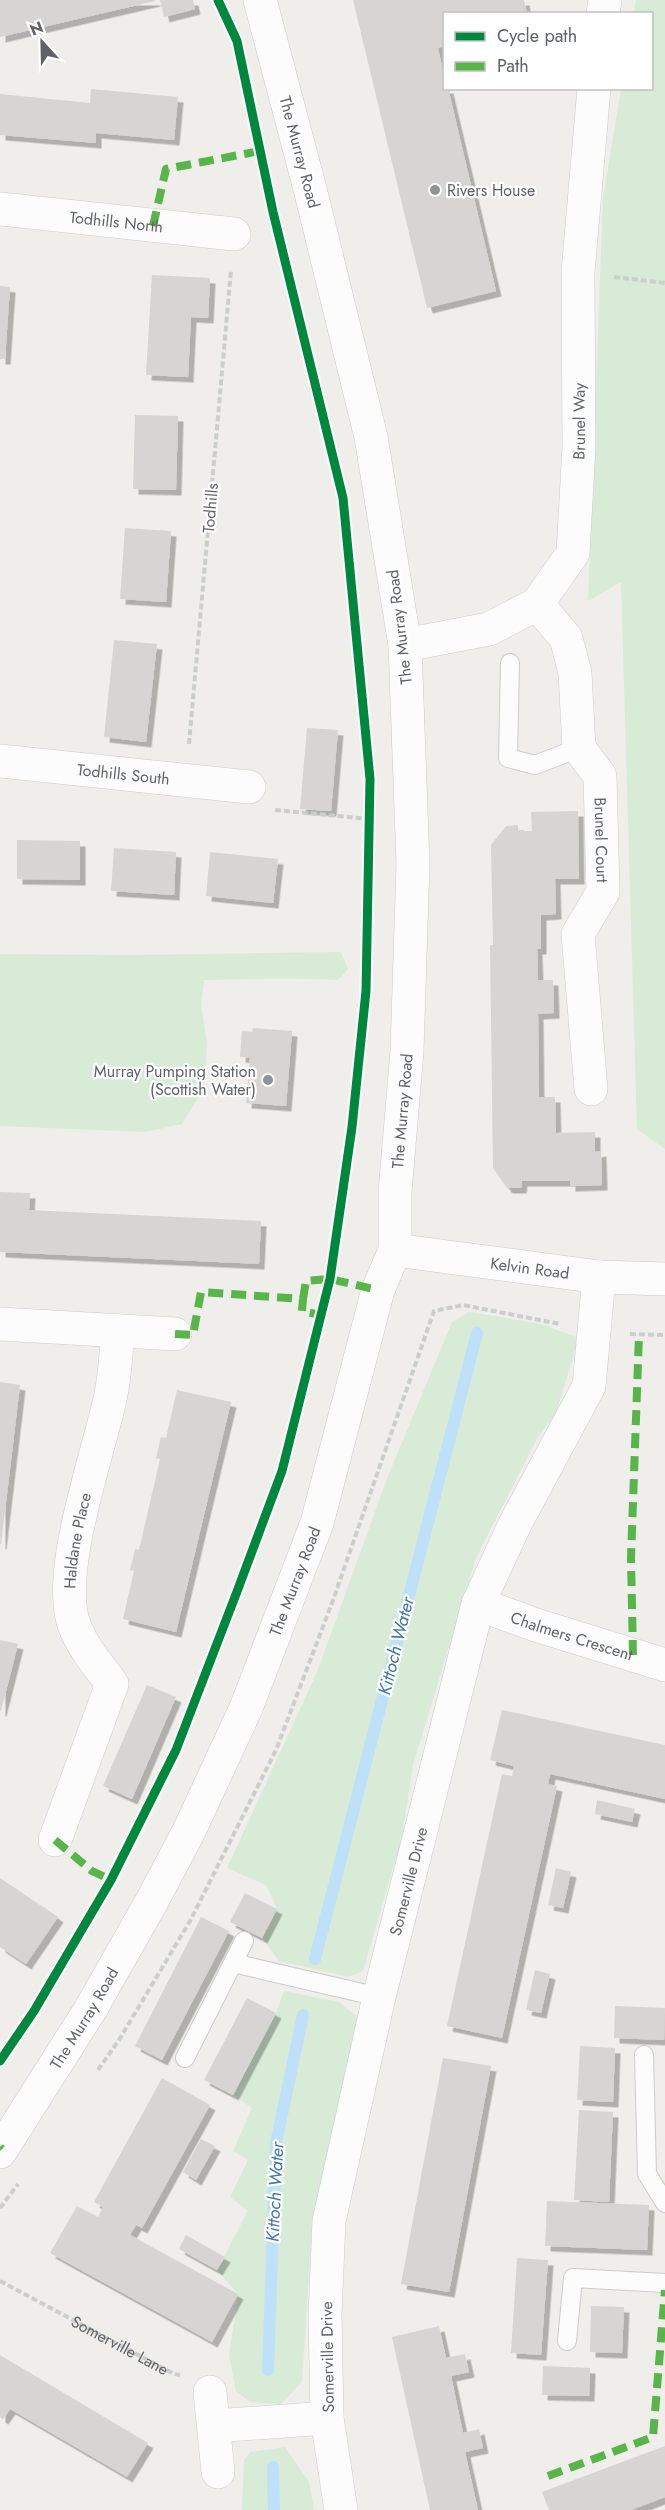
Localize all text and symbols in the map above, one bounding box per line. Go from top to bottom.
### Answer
north arrow [12,12,72,72]
legend [443,12,653,90]
text: N [26,16,47,42]
text: Cycle path [497,23,577,49]
text: Path [497,53,529,79]
street label: The Murray Road [274,94,326,211]
place label: Rivers House [447,179,535,202]
marker: Rivers House [428,183,442,197]
street label: Todhills North [68,206,164,238]
street label: Brunel Way [567,382,591,460]
street label: Todhills [197,482,224,534]
street label: The Murray Road [381,568,418,686]
street label: Todhills South [76,758,171,791]
street label: Brunel Court [589,797,614,883]
street label: The Murray Road [386,1053,419,1169]
place label: Murray Pumping Station (Scottish Water) [94,1060,256,1101]
marker: Murray Pumping Station (Scottish Water) [261,1073,275,1087]
street label: Kelvin Road [489,1252,571,1285]
street label: Haldane Place [58,1490,97,1589]
street label: The Murray Road [264,1523,327,1639]
water label: Kittoch Water [371,1593,421,1698]
street label: Chalmers Crescent [507,1606,636,1666]
street label: Somerville Drive [384,1825,433,1938]
street label: The Murray Road [44,1963,124,2074]
water label: Kittoch Water [259,2140,291,2243]
street label: Somerville Drive [315,2301,340,2413]
street label: Somerville Lane [67,2310,173,2381]

